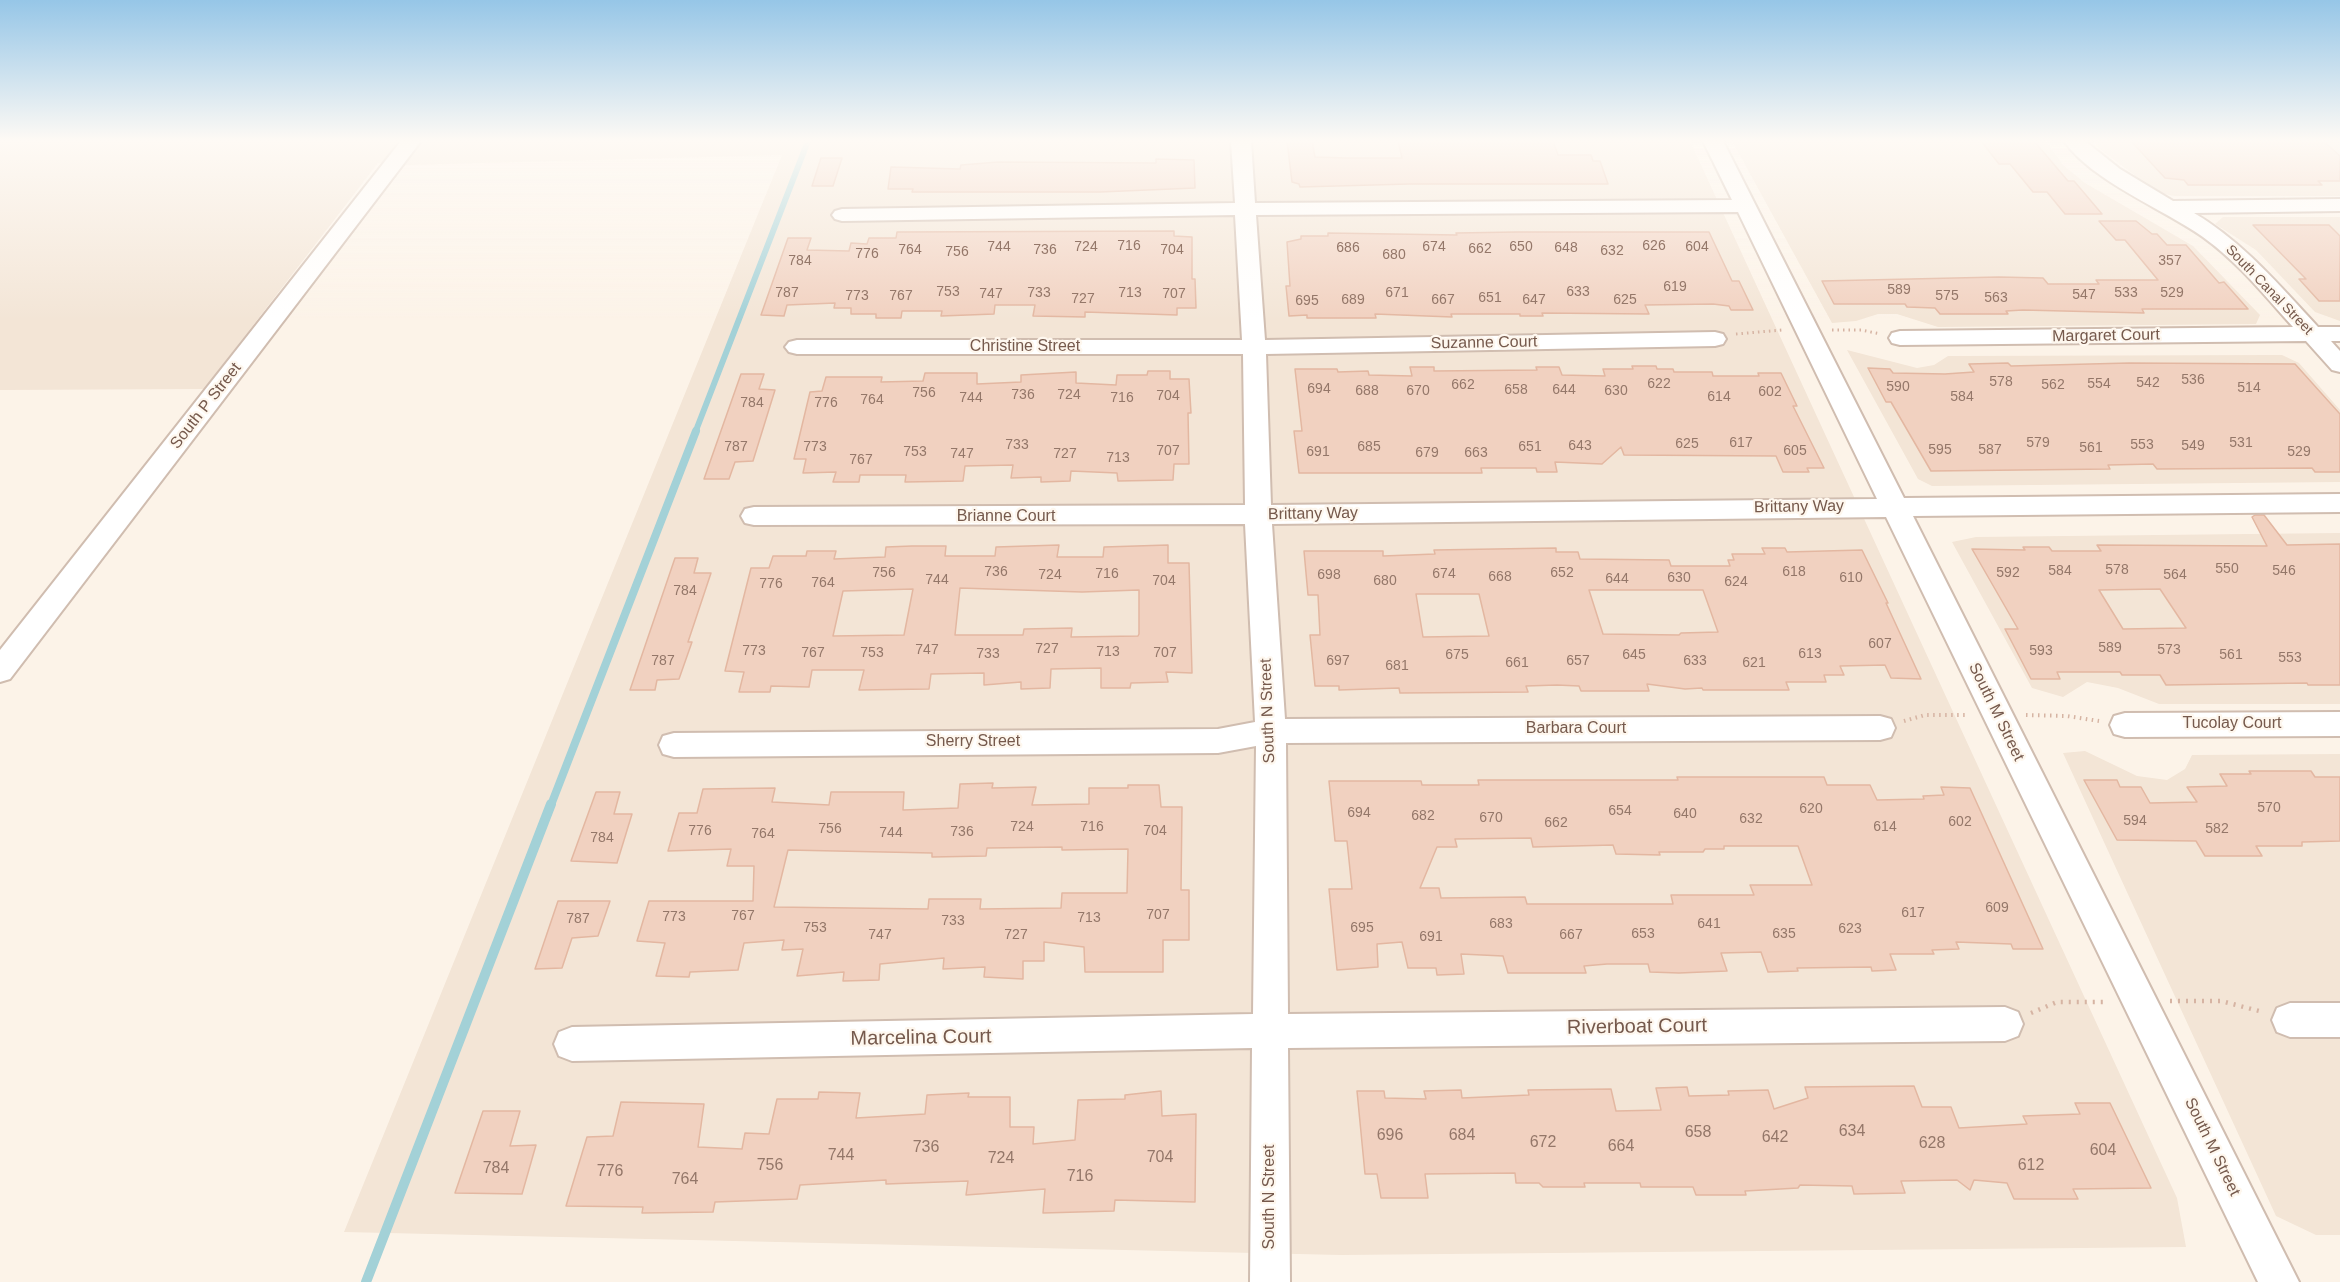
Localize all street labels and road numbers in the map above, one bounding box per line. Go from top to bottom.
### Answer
street label: South Canal Street [2222,242,2316,338]
street label: Margaret Court [2052,325,2160,347]
street label: Suzanne Court [1430,332,1538,354]
street label: Christine Street [970,337,1080,357]
street label: South P Street [166,359,246,453]
street label: Brittany Way [1754,497,1844,517]
street label: Brittany Way [1268,504,1358,524]
street label: Brianne Court [957,507,1055,527]
street label: South N Street [1257,658,1279,764]
street label: South M Street [1964,660,2028,764]
street label: Tucolay Court [2182,714,2282,734]
street label: Barbara Court [1526,719,1626,739]
street label: Sherry Street [926,732,1020,752]
street label: Riverboat Court [1567,1014,1707,1040]
street label: Marcelina Court [850,1025,992,1051]
street label: South M Street [2180,1095,2244,1199]
street label: South N Street [1260,1145,1280,1249]

